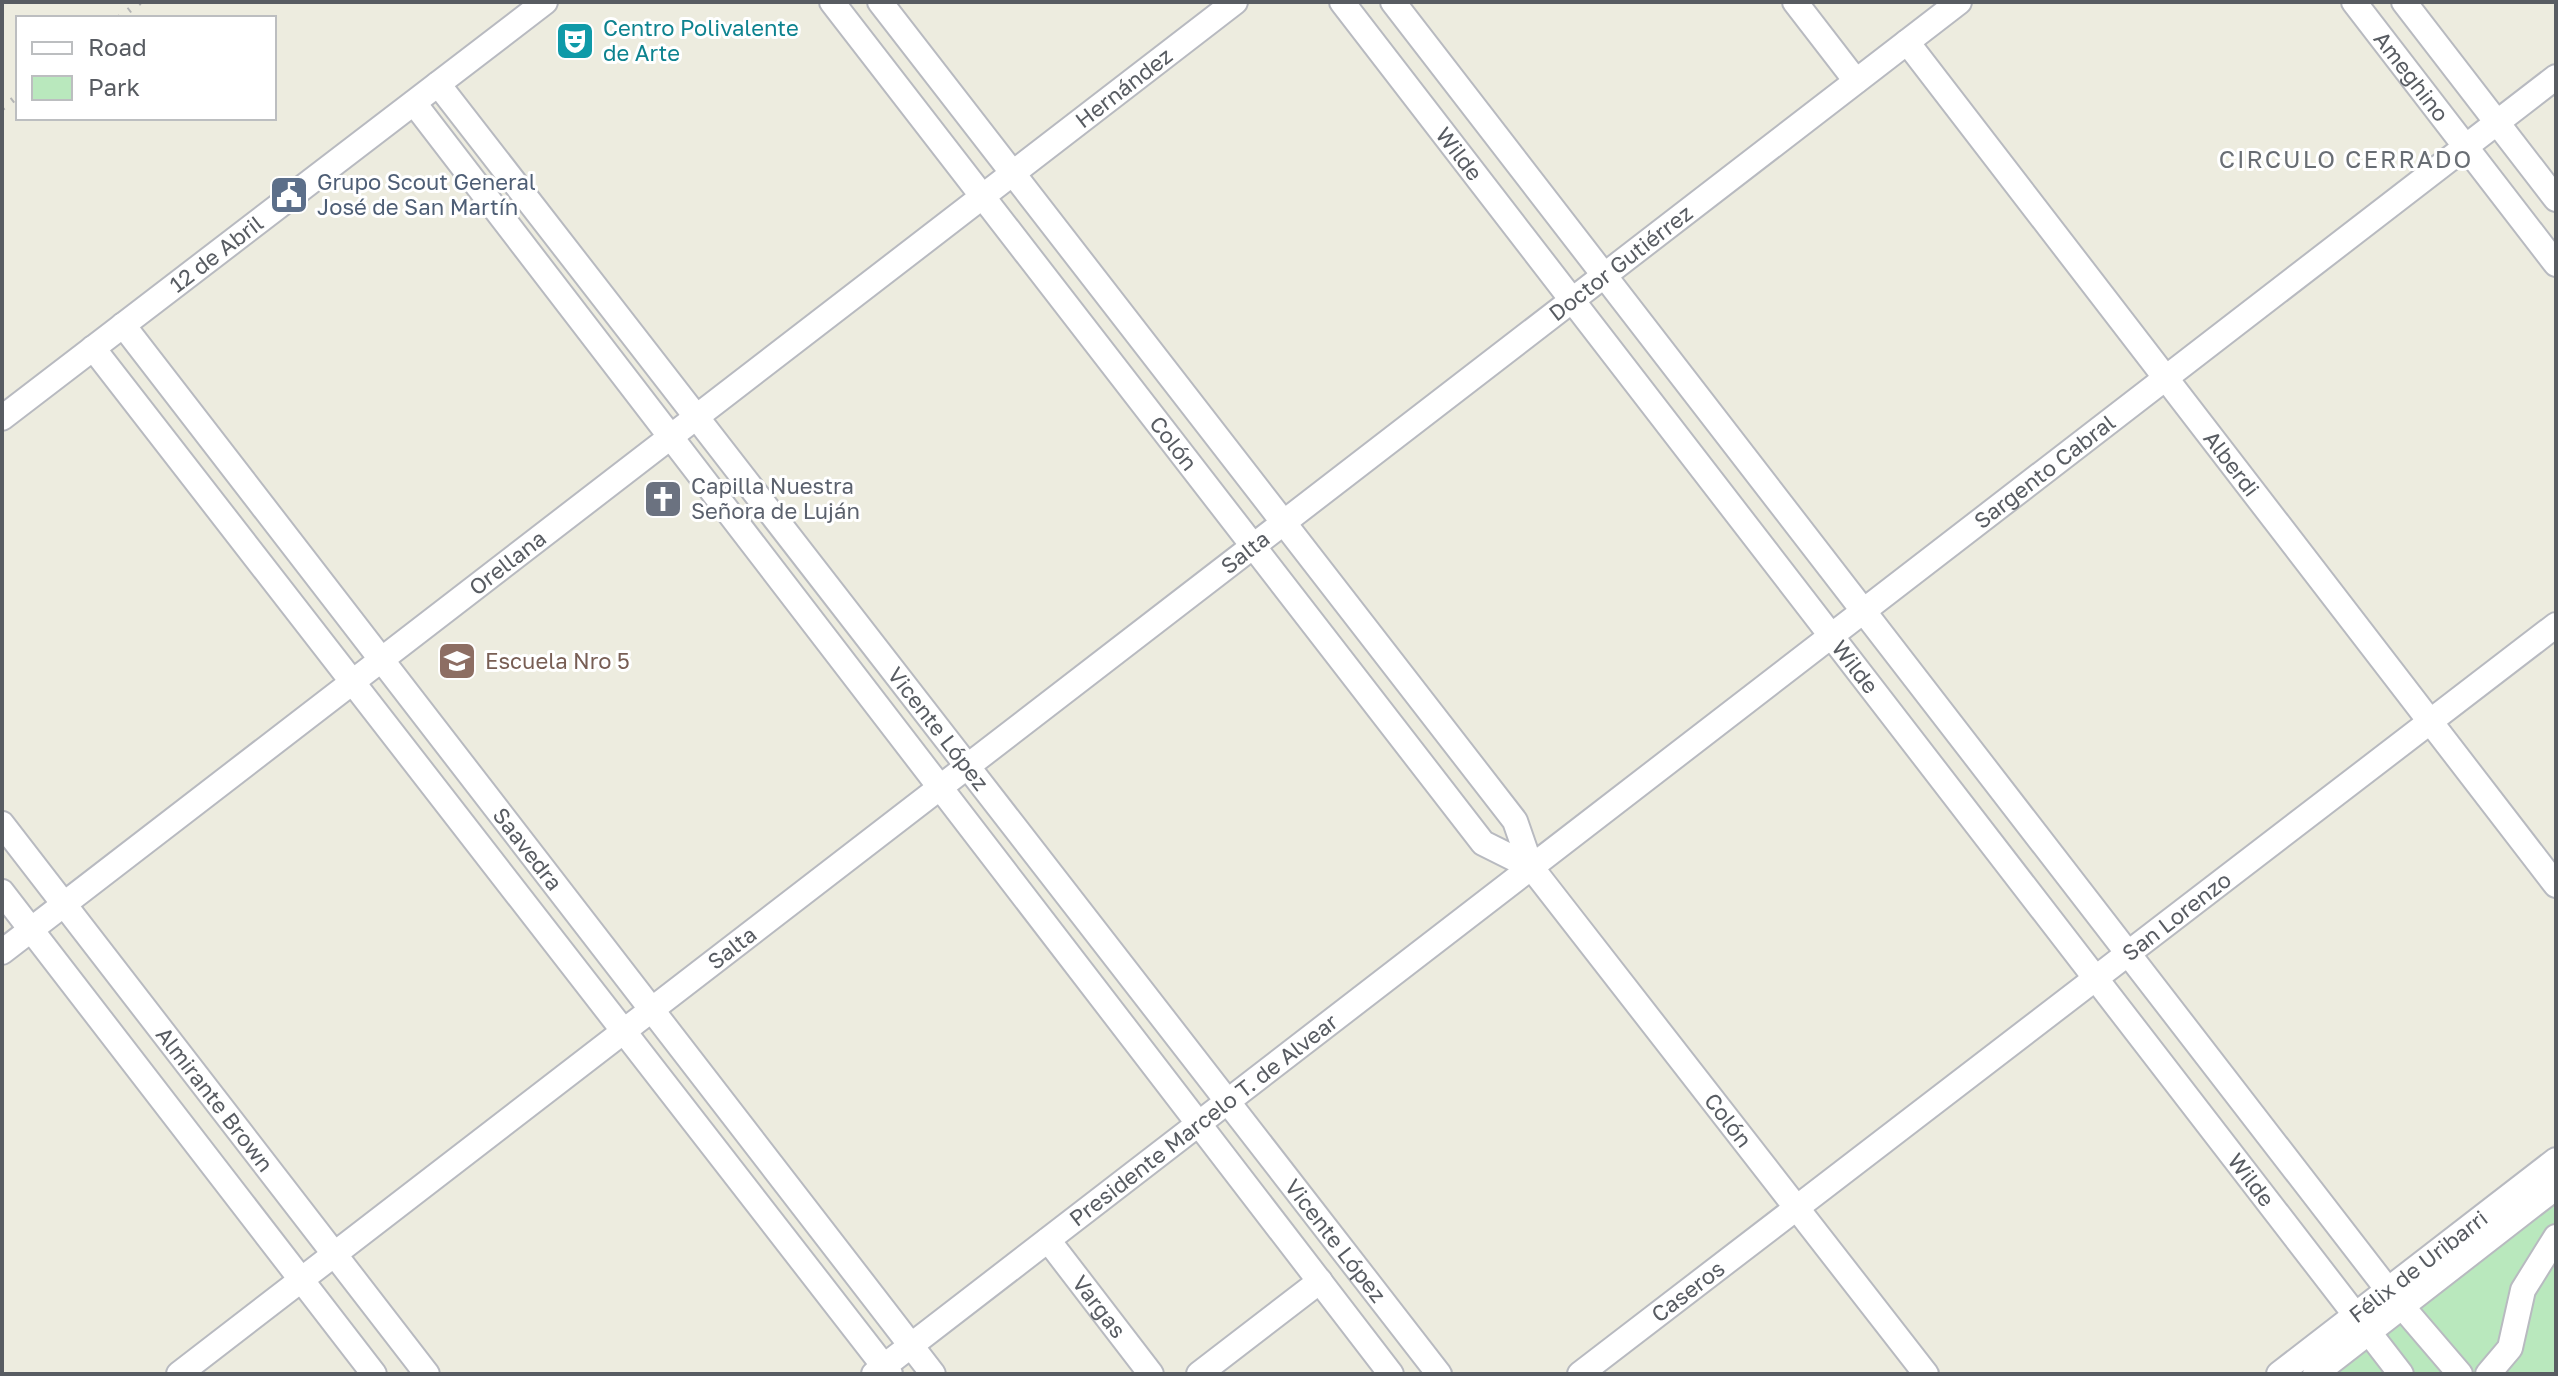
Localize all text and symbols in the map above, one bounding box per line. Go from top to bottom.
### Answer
place label: Centro Polivalente de Arte [603,14,799,66]
legend [16,16,276,120]
theatre icon: Centro Polivalente de Arte [554,20,596,62]
street label: Ameghino [2369,26,2455,127]
text: Road [88,32,147,61]
street label: Hernández [1070,42,1177,133]
text: Park [88,72,140,101]
street label: Wilde [1431,122,1489,186]
district label: CIRCULO CERRADO [2219,144,2473,173]
place label: Grupo Scout General José de San Martín [317,168,536,220]
public building icon: Grupo Scout General José de San Martín [268,174,310,216]
street label: Doctor Gutiérrez [1543,199,1697,326]
street label: 12 de Abril [164,209,268,298]
street label: Sargento Cabral [1968,408,2120,534]
street label: Colón [1144,410,1204,476]
street label: Alberdi [2198,425,2266,501]
place label: Capilla Nuestra Señora de Luján [691,472,860,524]
church icon: Capilla Nuestra Señora de Luján [642,478,684,520]
street label: Orellana [463,524,551,600]
street label: Salta [1215,525,1275,579]
street label: Wilde [1827,635,1885,699]
school or university icon: Escuela Nro 5 [436,640,478,682]
place label: Escuela Nro 5 [485,647,630,674]
street label: Vicente López [882,661,995,795]
street label: Saavedra [487,802,568,896]
street label: San Lorenzo [2116,865,2236,966]
street label: Salta [702,920,761,975]
street label: Presidente Marcelo T. de Alvear [1064,1007,1343,1231]
street label: Almirante Brown [151,1021,279,1177]
street label: Colón [1699,1087,1758,1153]
street label: Wilde [2223,1148,2281,1212]
street label: Vicente López [1280,1173,1392,1307]
street label: Félix de Uribarri [2343,1204,2493,1328]
street label: Caseros [1646,1254,1730,1327]
street label: Vargas [1067,1270,1132,1343]

